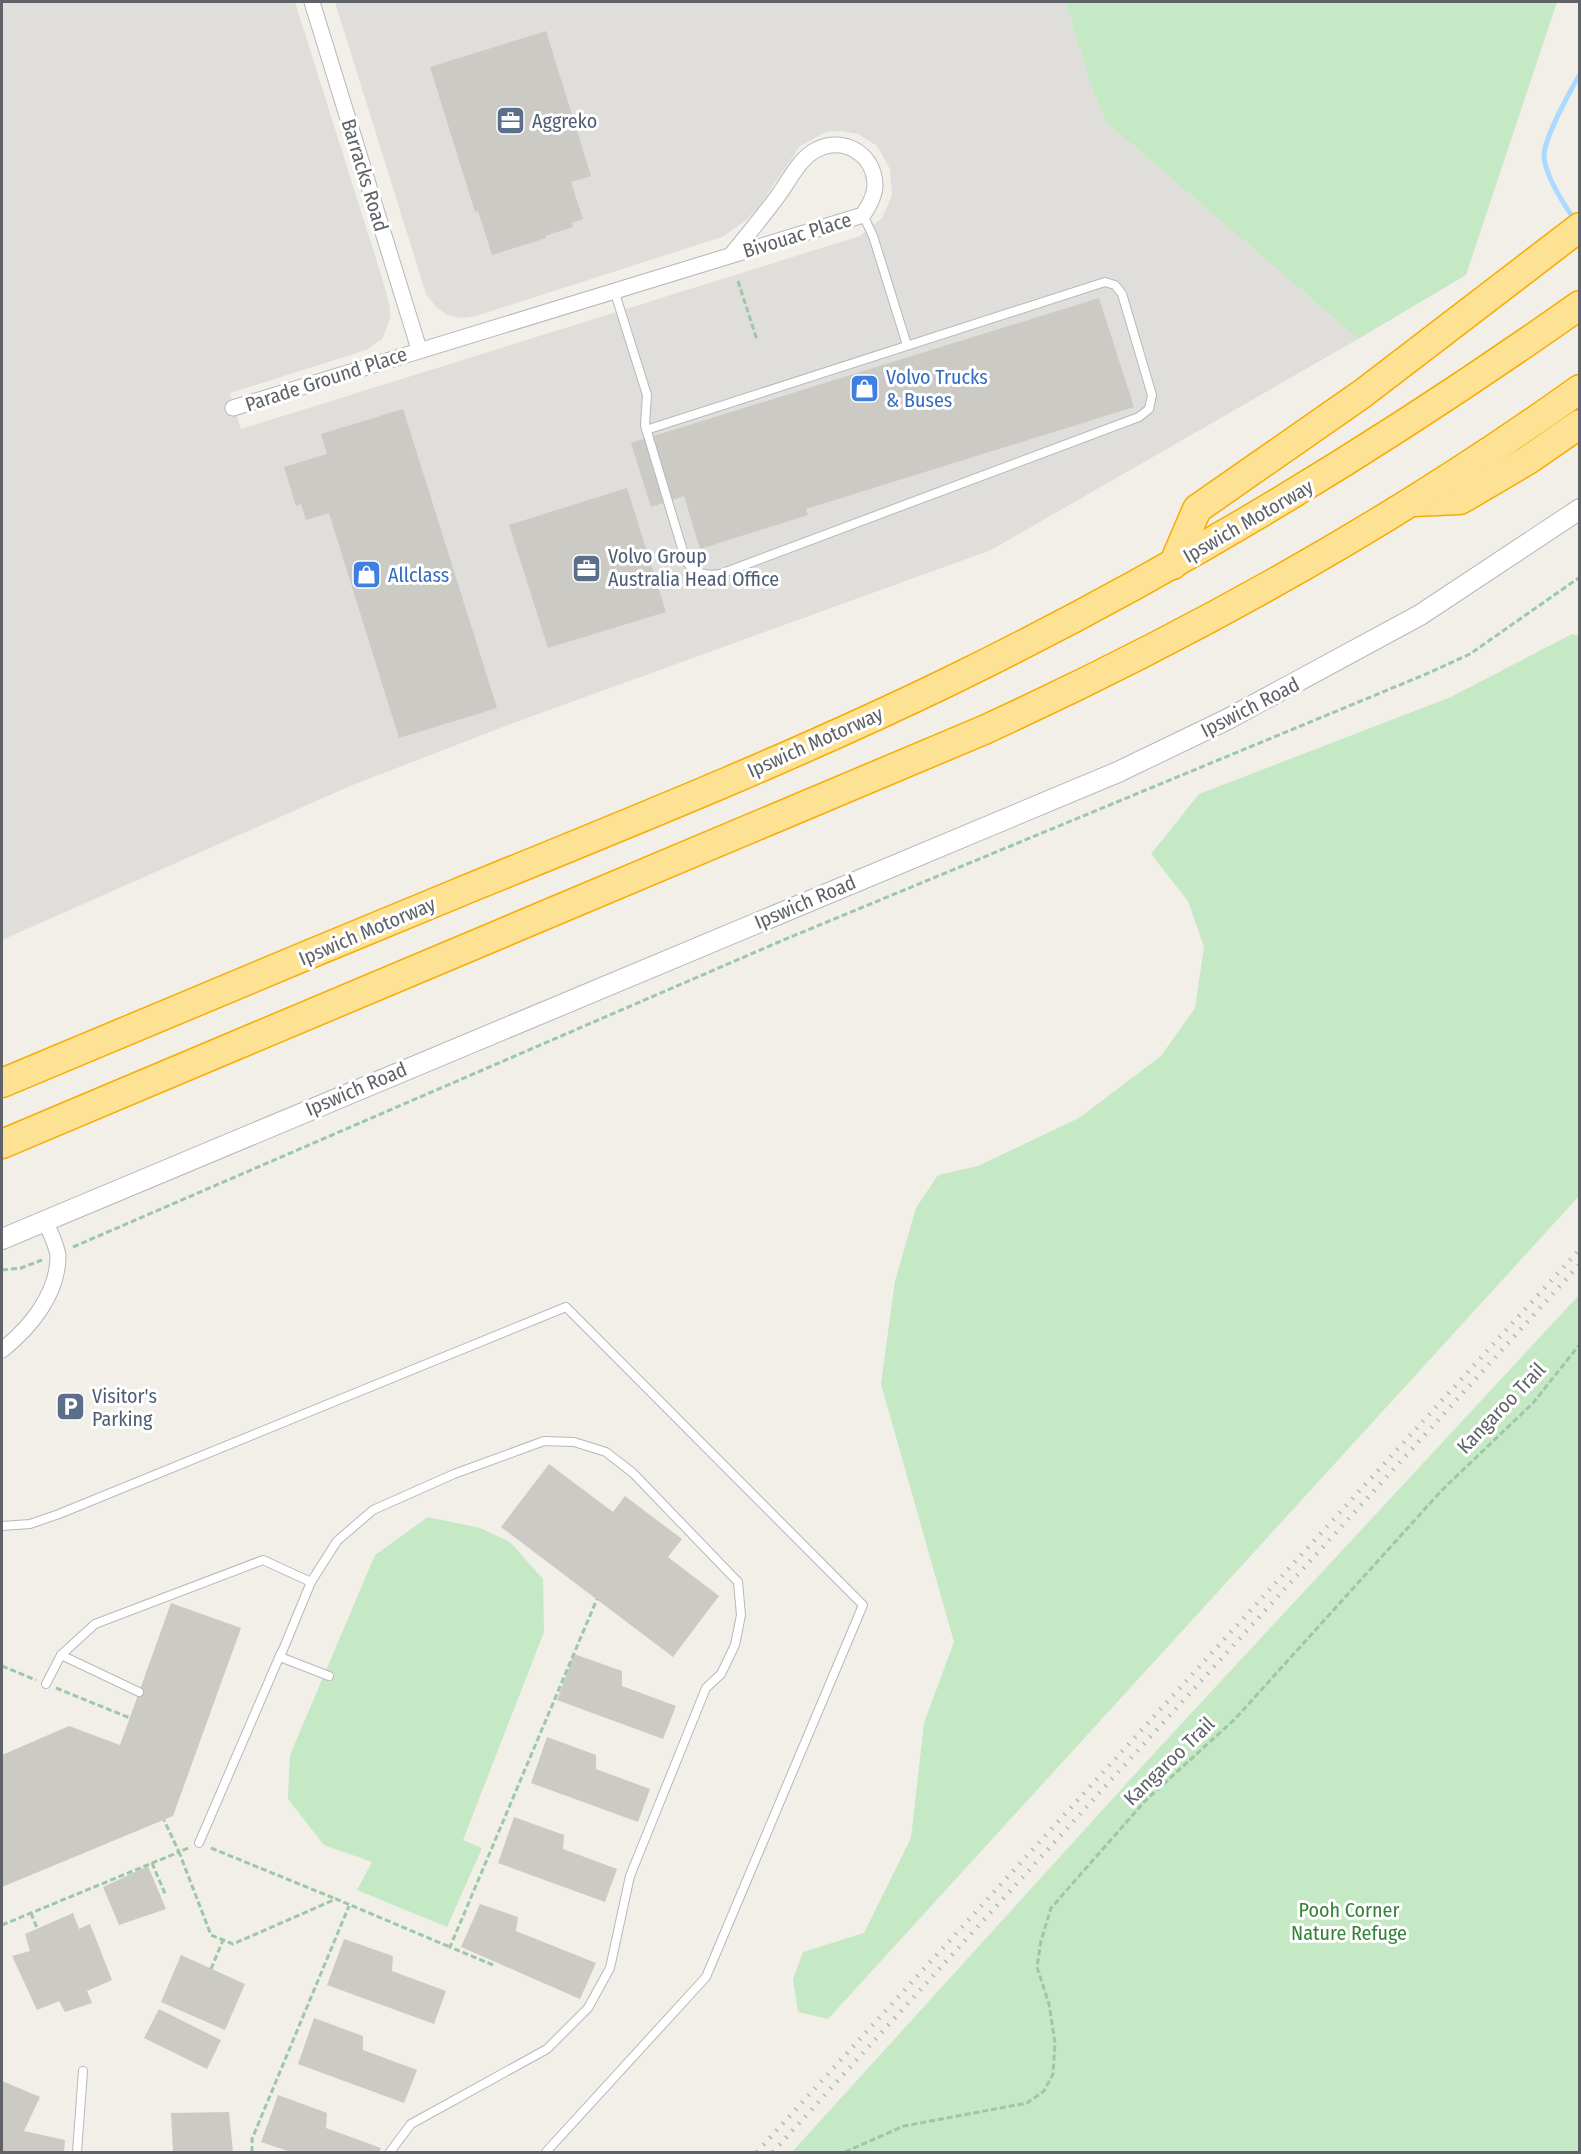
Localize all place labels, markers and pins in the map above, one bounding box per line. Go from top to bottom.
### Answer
office icon: Aggreko [495,105,527,137]
place label: Aggreko [532,109,597,133]
place label: Volvo Trucks & Buses [886,365,988,412]
shop icon: Volvo Trucks & Buses [849,372,881,404]
place label: Volvo Group Australia Head Office [608,544,779,591]
office icon: Volvo Group Australia Head Office [571,552,603,584]
shop icon: Allclass [351,559,383,591]
place label: Allclass [388,563,449,587]
place label: Visitor's Parking [92,1384,157,1431]
parking icon: Visitor's Parking [55,1391,87,1423]

